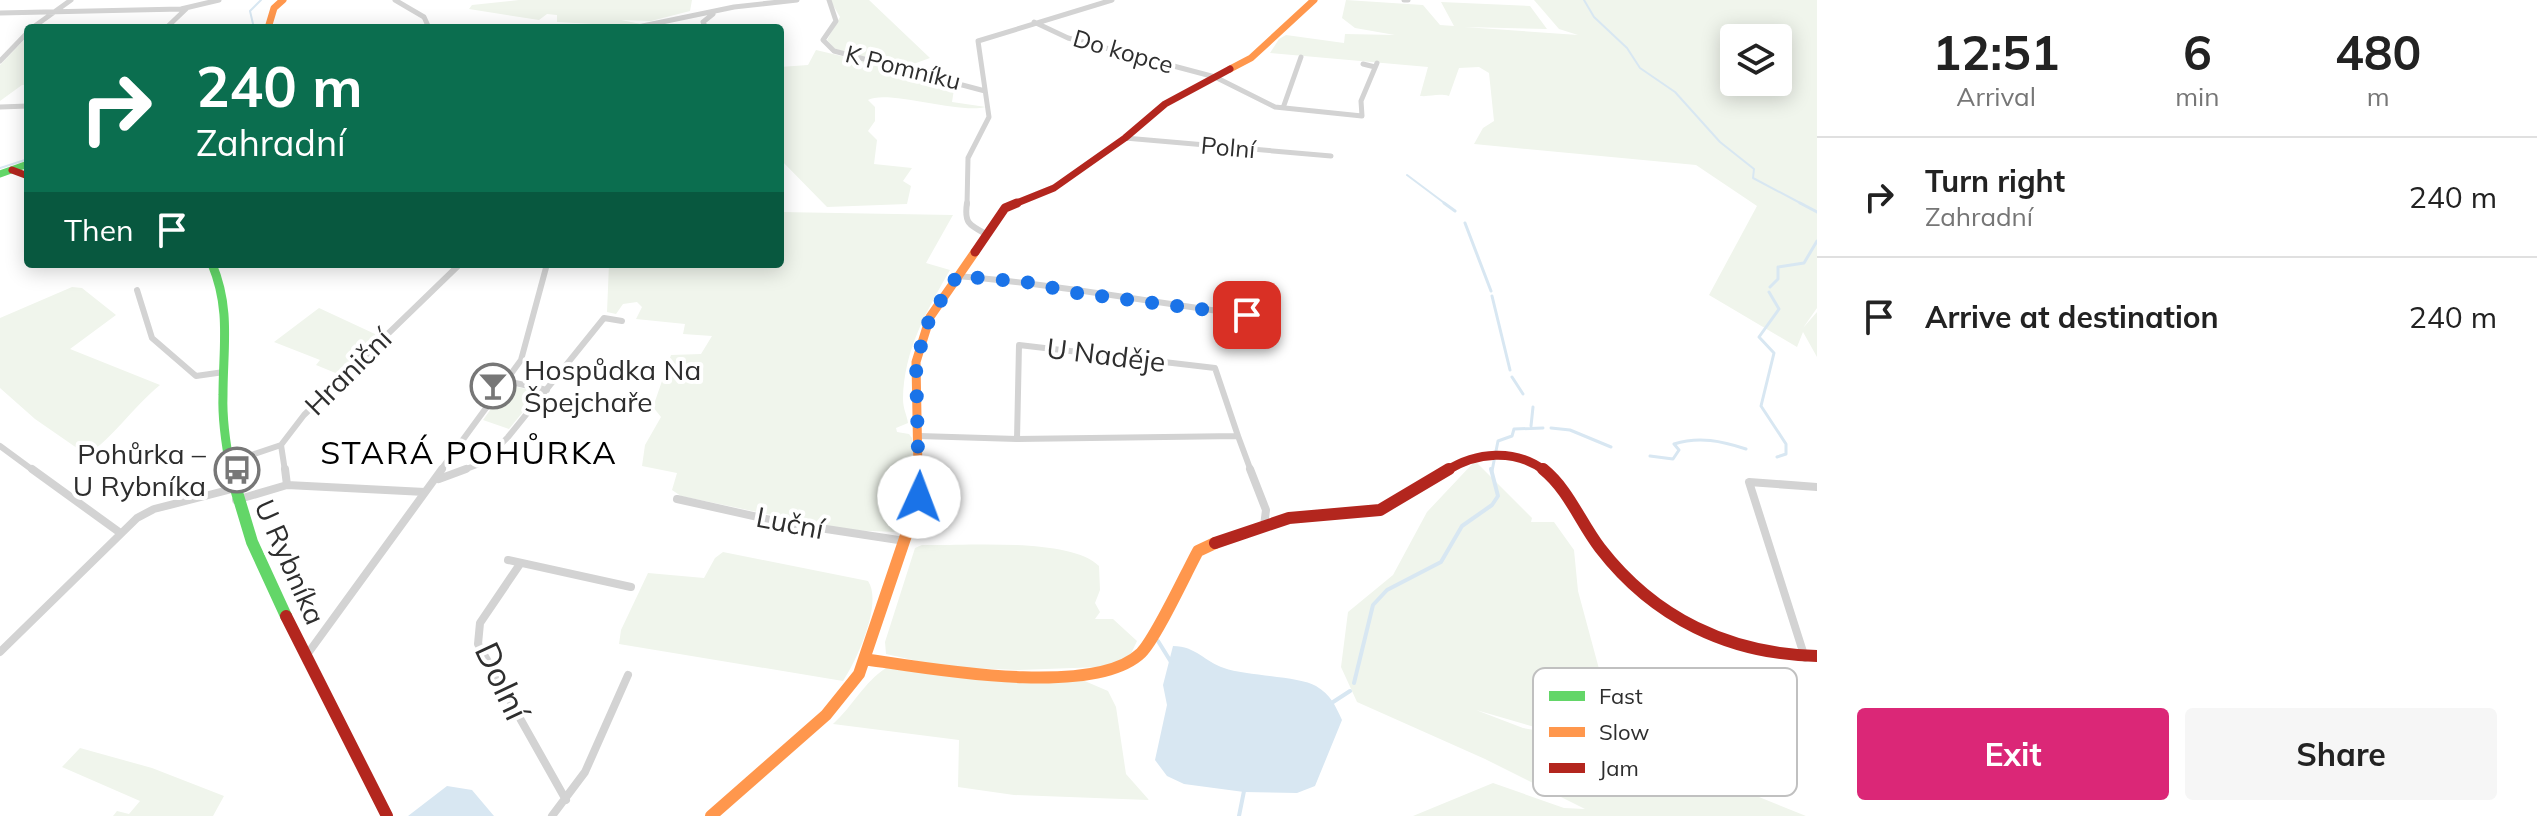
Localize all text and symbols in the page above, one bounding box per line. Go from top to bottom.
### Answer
street label: Do kopce [1070,22,1177,80]
text: 12:51 [1933,22,2060,82]
text: 6 [2183,22,2212,82]
text: 480 [2335,22,2421,82]
map controls [1720,24,1792,96]
button: layers [1720,24,1792,96]
street label: K Pomníku [843,38,964,96]
text: 240 m [196,51,363,121]
icon: right [64,56,168,160]
text: Arrival [1956,80,2036,113]
text: min [2175,80,2219,113]
text: m [2367,80,2390,113]
text: Zahradní [196,120,346,165]
street label: Polní [1200,130,1258,164]
text: Turn right [1925,162,2065,200]
icon: right [1857,175,1901,219]
text: 240 m [2409,178,2497,216]
text: Zahradní [1925,200,2033,233]
icon: arrive [150,208,194,252]
text: Then [64,211,134,249]
pin [1213,281,1281,349]
icon: arrive [1225,293,1269,337]
icon: arrive [1857,295,1901,339]
text: Arrive at destination [1925,298,2219,336]
text: 240 m [2409,298,2497,336]
street label: Hraniční [297,320,399,422]
street label: U Naděje [1045,330,1167,379]
place label: Hospůdka Na Špejchaře [524,352,701,419]
bar icon: Hospůdka Na Špejchaře [469,362,517,410]
district label: STARÁ POHŮRKA [320,432,618,472]
place label: Pohůrka – U Rybníka [73,436,207,503]
bus stop icon: Pohůrka – U Rybníka [213,446,261,494]
position arrow [877,455,961,539]
street label: U Rybníka [247,494,334,630]
street label: Luční [753,499,828,546]
street label: Dolní [466,635,540,728]
legend [1533,668,1797,796]
text: Fast [1599,682,1643,710]
button: Exit [1857,708,2169,800]
button: Share [2185,708,2497,800]
text: Slow [1599,718,1649,746]
text: Jam [1599,754,1639,782]

